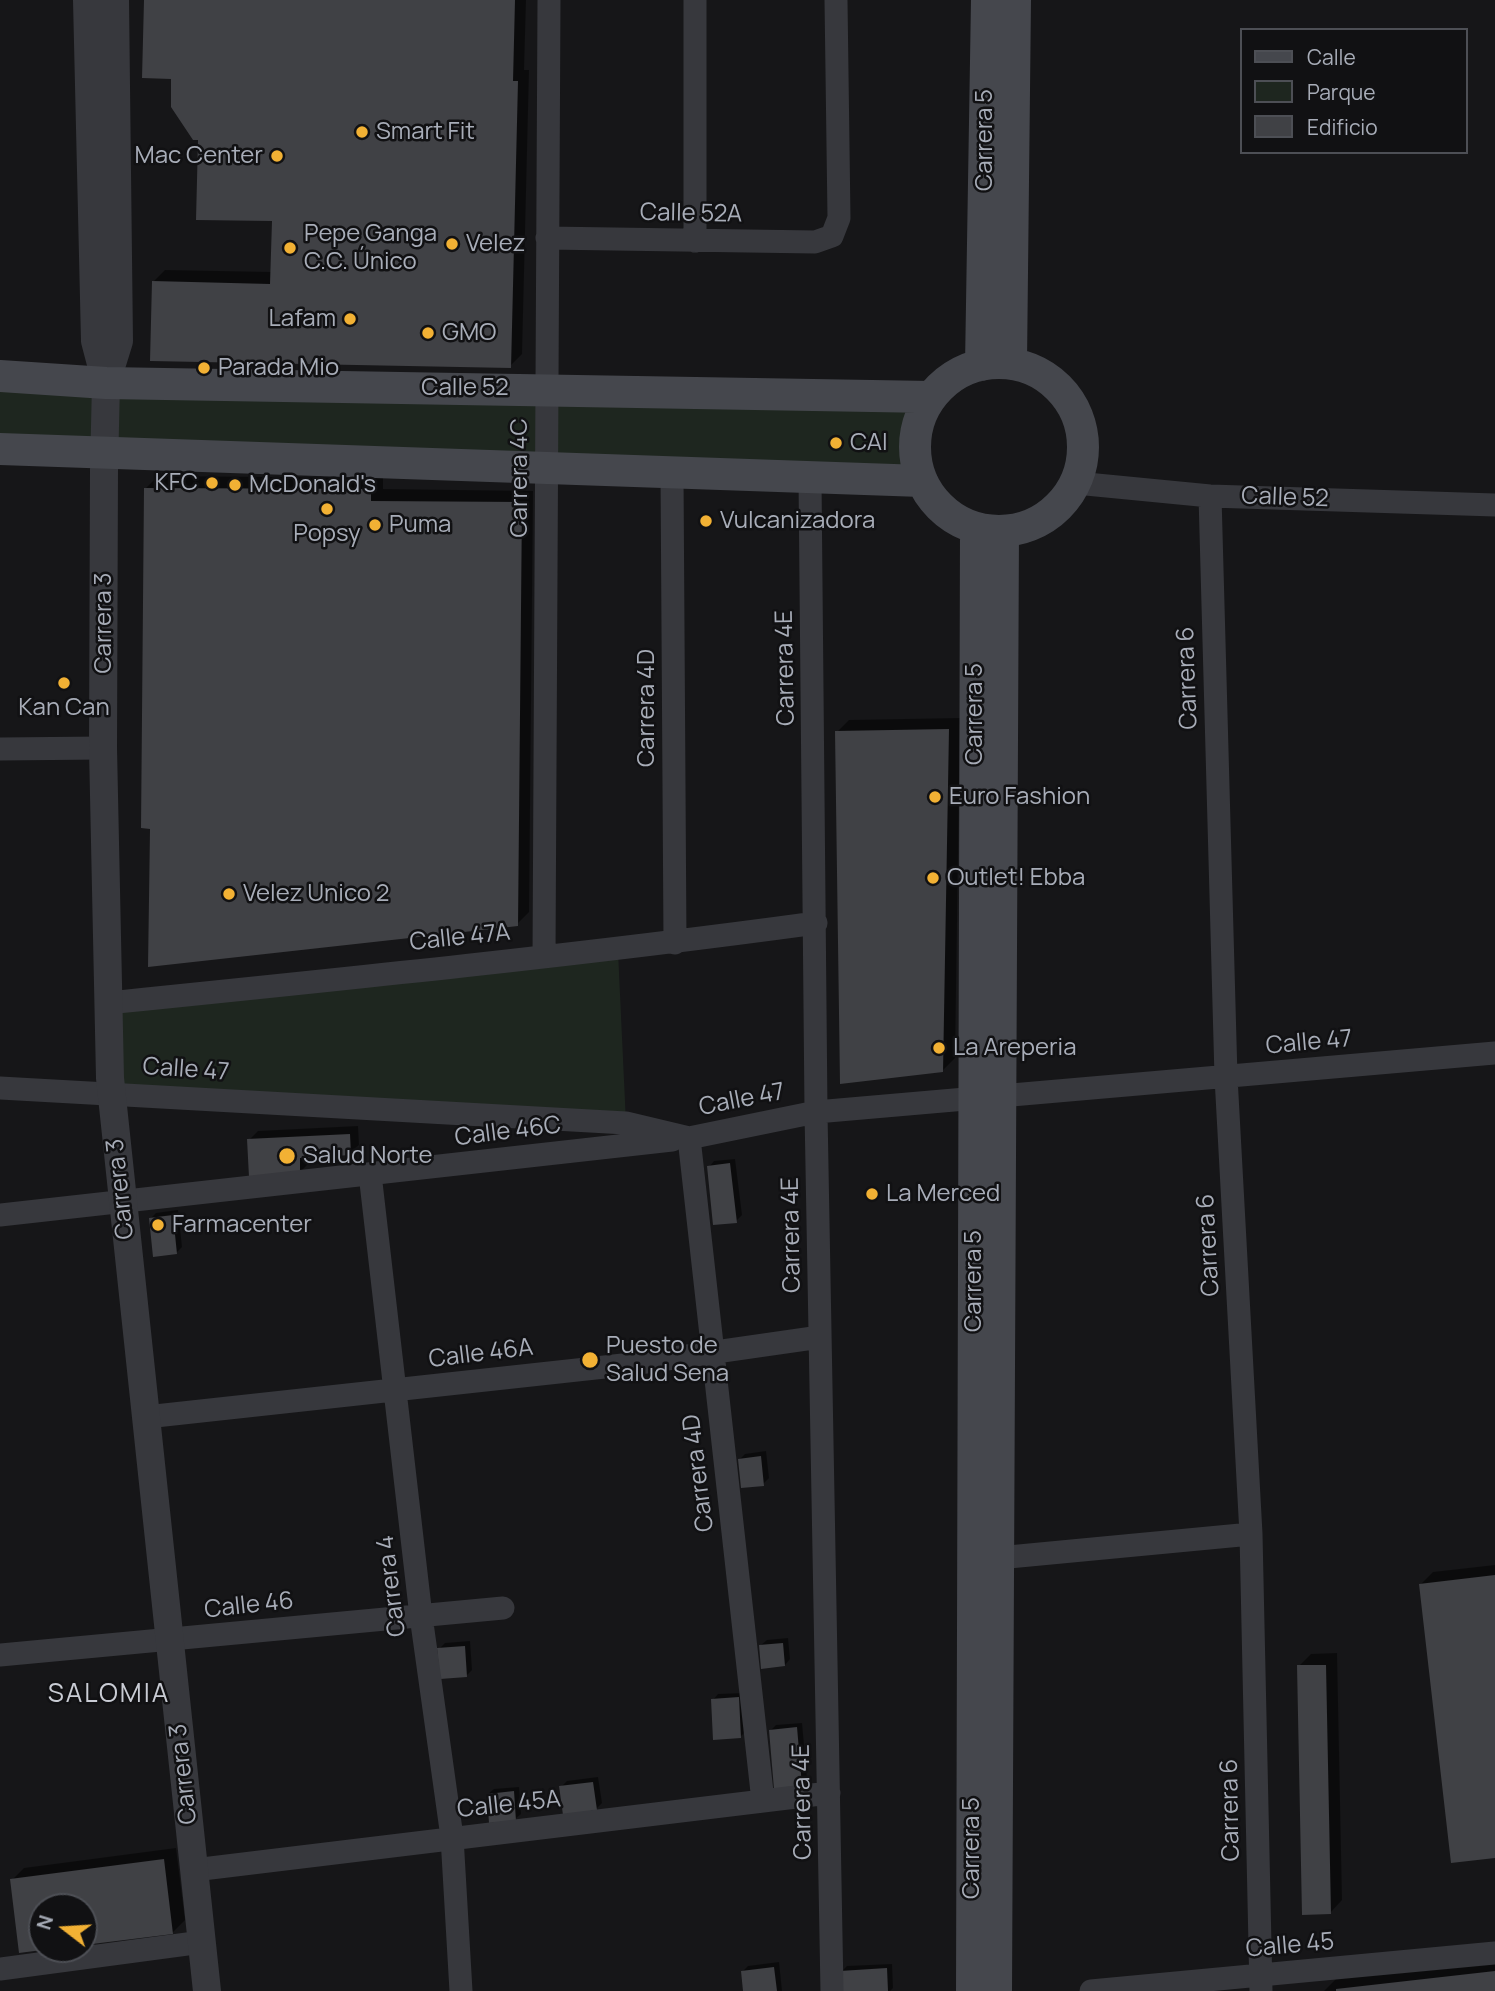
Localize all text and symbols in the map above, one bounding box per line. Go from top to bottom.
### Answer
legend [1240,28,1467,154]
text: Calle [1307,43,1356,71]
text: Parque [1307,78,1376,106]
street label: Carrera 5 [971,89,999,191]
text: Edificio [1307,113,1378,141]
place label: Smart Fit [376,118,475,146]
marker: Smart Fit [354,124,370,140]
place label: Mac Center [135,142,263,170]
marker: Mac Center [269,148,285,164]
street label: Calle 52A [640,199,742,229]
place label: Pepe Ganga C.C. Único [304,220,437,276]
place label: Velez [466,230,525,258]
marker: Velez [444,236,460,252]
marker: Pepe Ganga C.C. Único [282,240,298,256]
place label: Lafam [269,305,336,333]
marker: Lafam [342,311,358,327]
place label: GMO [442,319,496,347]
marker: GMO [420,325,436,341]
place label: Parada Mio [218,354,339,382]
marker: Parada Mio [196,360,212,376]
street label: Calle 52 [421,374,509,402]
street label: Carrera 4C [506,418,534,538]
place label: CAI [850,429,887,457]
marker: CAI [828,435,844,451]
place label: KFC [155,469,198,497]
place label: McDonald's [249,471,376,499]
marker: KFC [204,475,220,491]
marker: McDonald's [227,477,243,493]
street label: Calle 52 [1241,482,1329,514]
marker: Popsy [319,501,335,517]
place label: Vulcanizadora [720,507,875,535]
place label: Puma [389,511,451,539]
marker: Vulcanizadora [698,513,714,529]
marker: Puma [367,517,383,533]
place label: Popsy [293,520,361,548]
street label: Carrera 3 [90,572,118,674]
street label: Carrera 4E [771,610,801,726]
street label: Carrera 6 [1172,626,1204,730]
street label: Carrera 4D [633,649,661,767]
street label: Carrera 5 [961,663,989,765]
marker: Kan Can [56,675,72,691]
place label: Kan Can [18,694,110,722]
place label: Euro Fashion [949,783,1090,811]
marker: Euro Fashion [927,789,943,805]
place label: Outlet! Ebba [947,864,1085,892]
marker: Outlet! Ebba [925,870,941,886]
place label: Velez Unico 2 [243,880,390,908]
marker: Velez Unico 2 [221,886,237,902]
street label: Calle 47A [408,918,512,958]
street label: Calle 47 [1265,1025,1353,1061]
place label: La Areperia [953,1034,1076,1062]
marker: La Areperia [931,1040,947,1056]
street label: Calle 47 [142,1053,230,1087]
street label: Calle 47 [697,1078,787,1122]
street label: Calle 46C [453,1111,563,1153]
street label: Carrera 3 [101,1137,141,1241]
place label: Salud Norte [303,1142,432,1170]
marker: Salud Norte [277,1146,297,1166]
street label: Carrera 4E [777,1177,807,1293]
place label: La Merced [886,1180,1000,1208]
marker: La Merced [864,1186,880,1202]
street label: Carrera 6 [1192,1193,1226,1297]
place label: Farmacenter [172,1211,312,1239]
marker: Farmacenter [150,1217,166,1233]
street label: Carrera 5 [960,1230,988,1332]
place label: Puesto de Salud Sena [606,1332,729,1388]
street label: Calle 46A [427,1333,535,1375]
marker: Puesto de Salud Sena [580,1350,600,1370]
street label: Carrera 4D [678,1413,720,1533]
street label: Carrera 4 [371,1534,413,1638]
street label: Calle 46 [203,1587,295,1625]
district label: SALOMIA [49,1679,169,1711]
street label: Carrera 3 [164,1722,204,1826]
street label: Carrera 4E [788,1744,818,1860]
street label: Carrera 6 [1216,1758,1246,1862]
street label: Calle 45A [456,1785,562,1825]
street label: Carrera 5 [958,1797,986,1899]
north arrow [28,1893,98,1963]
text: N [30,1912,59,1933]
street label: Calle 45 [1245,1928,1335,1964]

